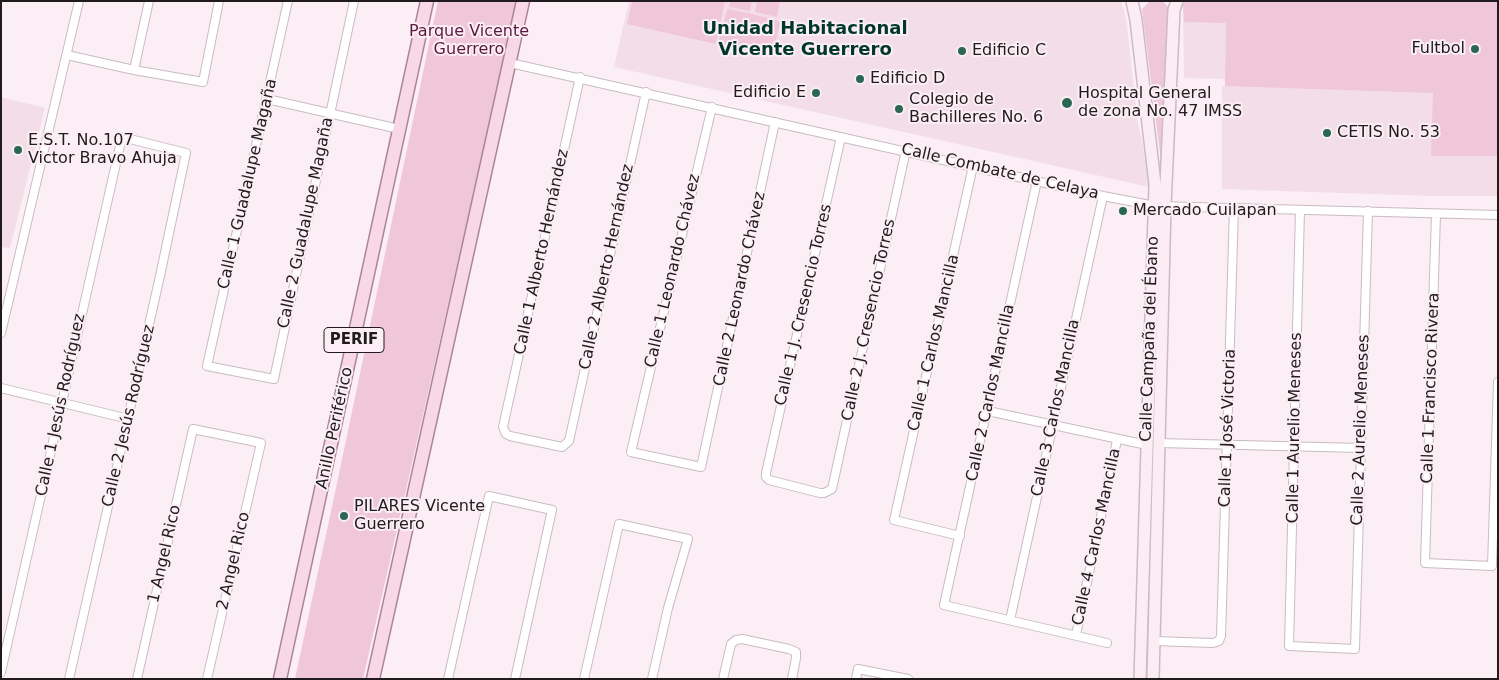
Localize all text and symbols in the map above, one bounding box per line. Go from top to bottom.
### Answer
district label: Unidad Habitacional Vicente Guerrero [702,18,908,60]
park label: Parque Vicente Guerrero [409,22,529,60]
place label: Fultbol [1411,39,1465,59]
place label: Edificio C [972,41,1046,61]
marker: Fultbol [1469,43,1481,55]
marker: Edificio C [956,45,968,57]
place label: Edificio D [870,69,945,89]
marker: Edificio D [854,73,866,85]
street label: Calle 1 Guadalupe Magaña [214,77,282,291]
place label: Edificio E [733,83,806,103]
place label: Hospital General de zona No. 47 IMSS [1078,84,1242,122]
marker: Edificio E [810,87,822,99]
place label: Colegio de Bachilleres No. 6 [909,90,1043,128]
marker: Hospital General de zona No. 47 IMSS [1060,96,1074,110]
marker: Colegio de Bachilleres No. 6 [893,103,905,115]
street label: Calle 2 Guadalupe Magaña [274,116,338,330]
place label: CETIS No. 53 [1337,123,1440,143]
marker: CETIS No. 53 [1321,127,1333,139]
place label: E.S.T. No.107 Victor Bravo Ahuja [28,131,177,169]
street label: Calle Combate de Celaya [899,140,1101,204]
marker: E.S.T. No.107 Victor Bravo Ahuja [12,144,24,156]
street label: Calle 1 Alberto Hernández [511,147,573,357]
street label: Calle 2 Alberto Hernández [576,162,638,372]
street label: Calle 1 Leonardo Chávez [641,172,705,370]
street label: Calle 2 Leonardo Chávez [710,190,770,388]
place label: Mercado Cuilapan [1133,201,1277,221]
street label: Calle 1 J. Cresencio Torres [771,202,837,408]
marker: Mercado Cuilapan [1117,205,1129,217]
street label: Calle 2 J. Cresencio Torres [838,217,900,423]
street label: Calle Campaña del Ébano [1137,236,1163,442]
street label: Calle 1 Carlos Mancilla [904,253,964,433]
street label: Calle 1 Francisco Rivera [1418,292,1444,484]
street label: Calle 2 Carlos Mancilla [963,303,1019,483]
street label: Calle 1 Jesús Rodríguez [32,312,90,498]
street label: Calle 3 Carlos Mancilla [1028,318,1084,498]
street label: Calle 2 Jesús Rodríguez [99,323,159,509]
road number: PERIF [324,328,384,352]
street label: Calle 1 Aurelio Meneses [1284,332,1306,524]
street label: Calle 2 Aurelio Meneses [1348,334,1374,526]
street label: Calle 1 José Victoria [1216,348,1240,508]
street label: Anillo Periférico [313,365,357,491]
street label: Calle 4 Carlos Mancilla [1069,447,1125,627]
place label: PILARES Vicente Guerrero [354,497,485,535]
street label: 1 Angel Rico [144,503,186,605]
street label: 2 Angel Rico [213,510,255,612]
marker: PILARES Vicente Guerrero [338,510,350,522]

